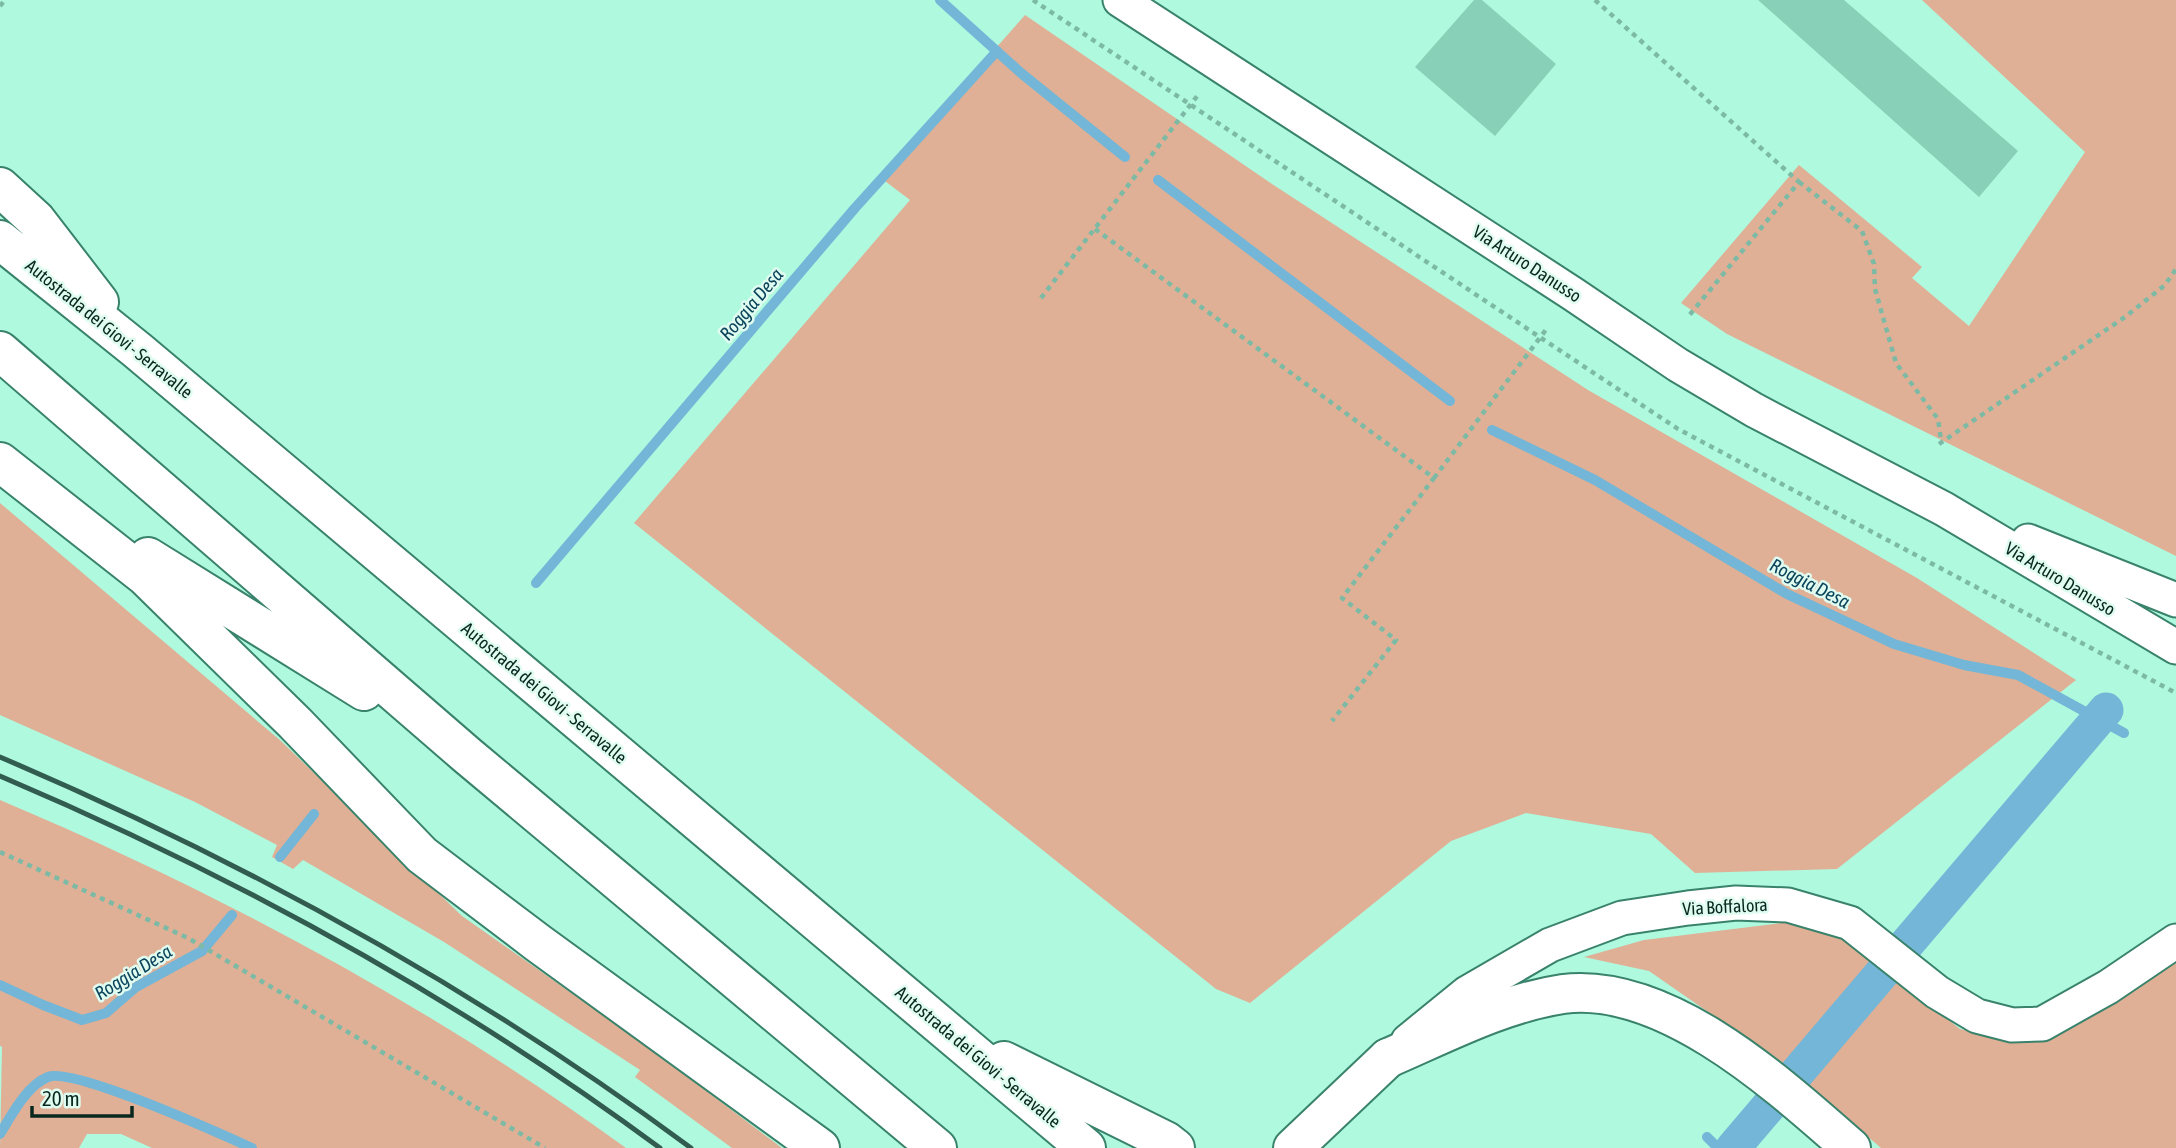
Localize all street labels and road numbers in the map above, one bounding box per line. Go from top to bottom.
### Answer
street label: Via Arturo Danusso [1469,221,1585,306]
street label: Autostrada dei Giovi - Serravalle [22,255,197,403]
street label: Via Arturo Danusso [2001,537,2119,620]
street label: Autostrada dei Giovi - Serravalle [458,617,631,768]
street label: Via Boffalora [1682,894,1768,919]
street label: Autostrada dei Giovi - Serravalle [892,981,1065,1132]

